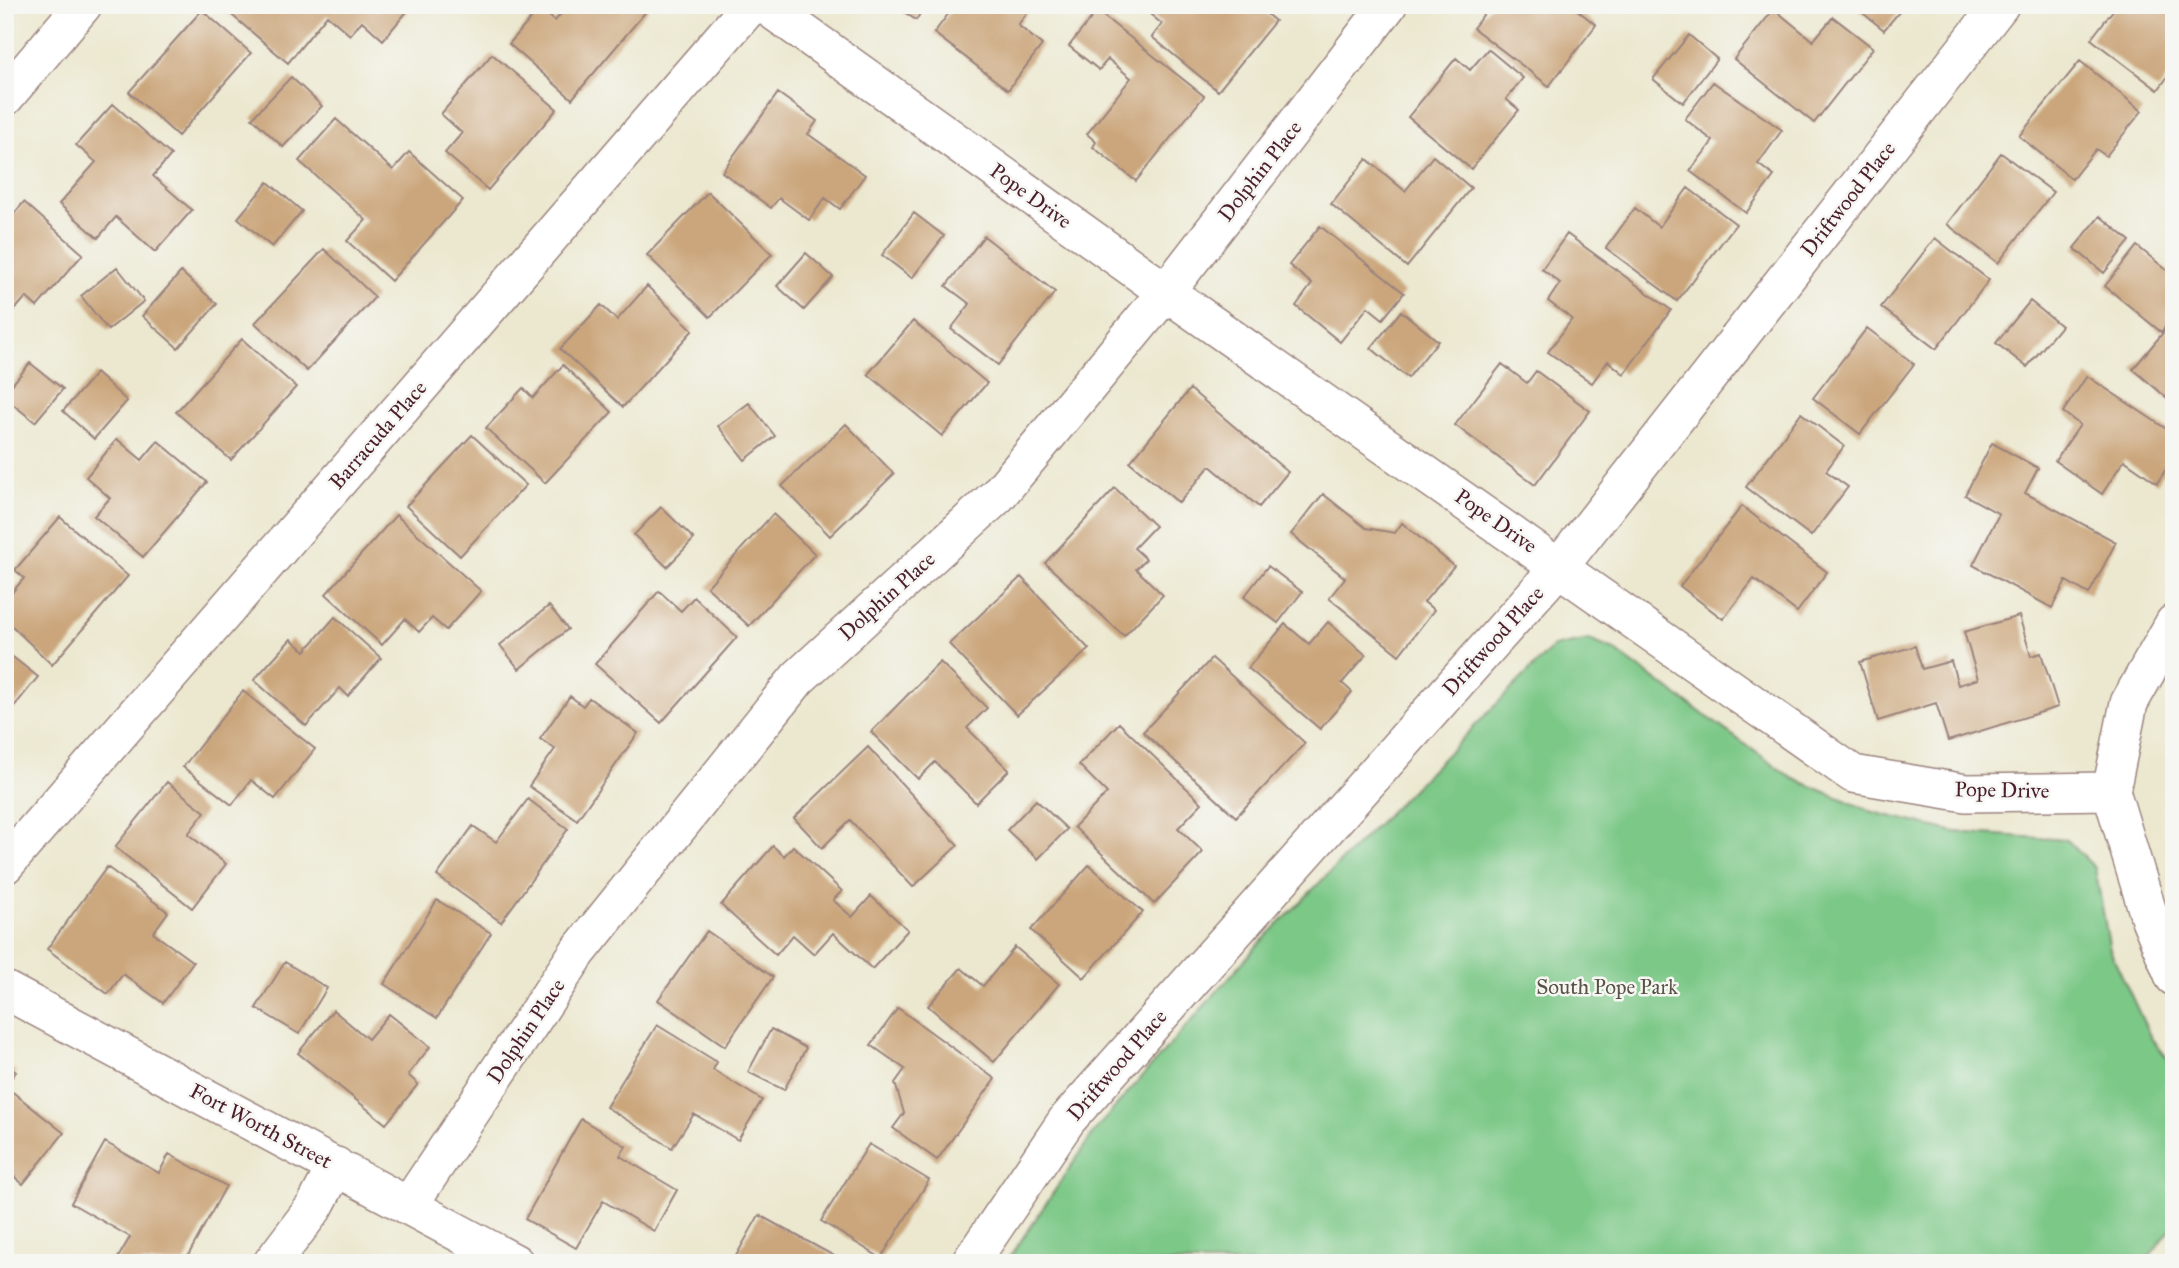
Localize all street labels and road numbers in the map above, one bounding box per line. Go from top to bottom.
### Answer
street label: Dolphin Place [1213,115,1308,227]
street label: Driftwood Place [1795,136,1901,262]
street label: Pope Drive [985,158,1077,234]
street label: Barracuda Place [324,375,432,495]
street label: Pope Drive [1450,483,1542,559]
street label: Dolphin Place [833,546,941,646]
street label: Driftwood Place [1437,580,1549,701]
street label: Pope Drive [1954,776,2050,804]
street label: Dolphin Place [481,973,571,1088]
street label: Driftwood Place [1062,1004,1173,1126]
street label: Fort Worth Street [186,1078,337,1175]

